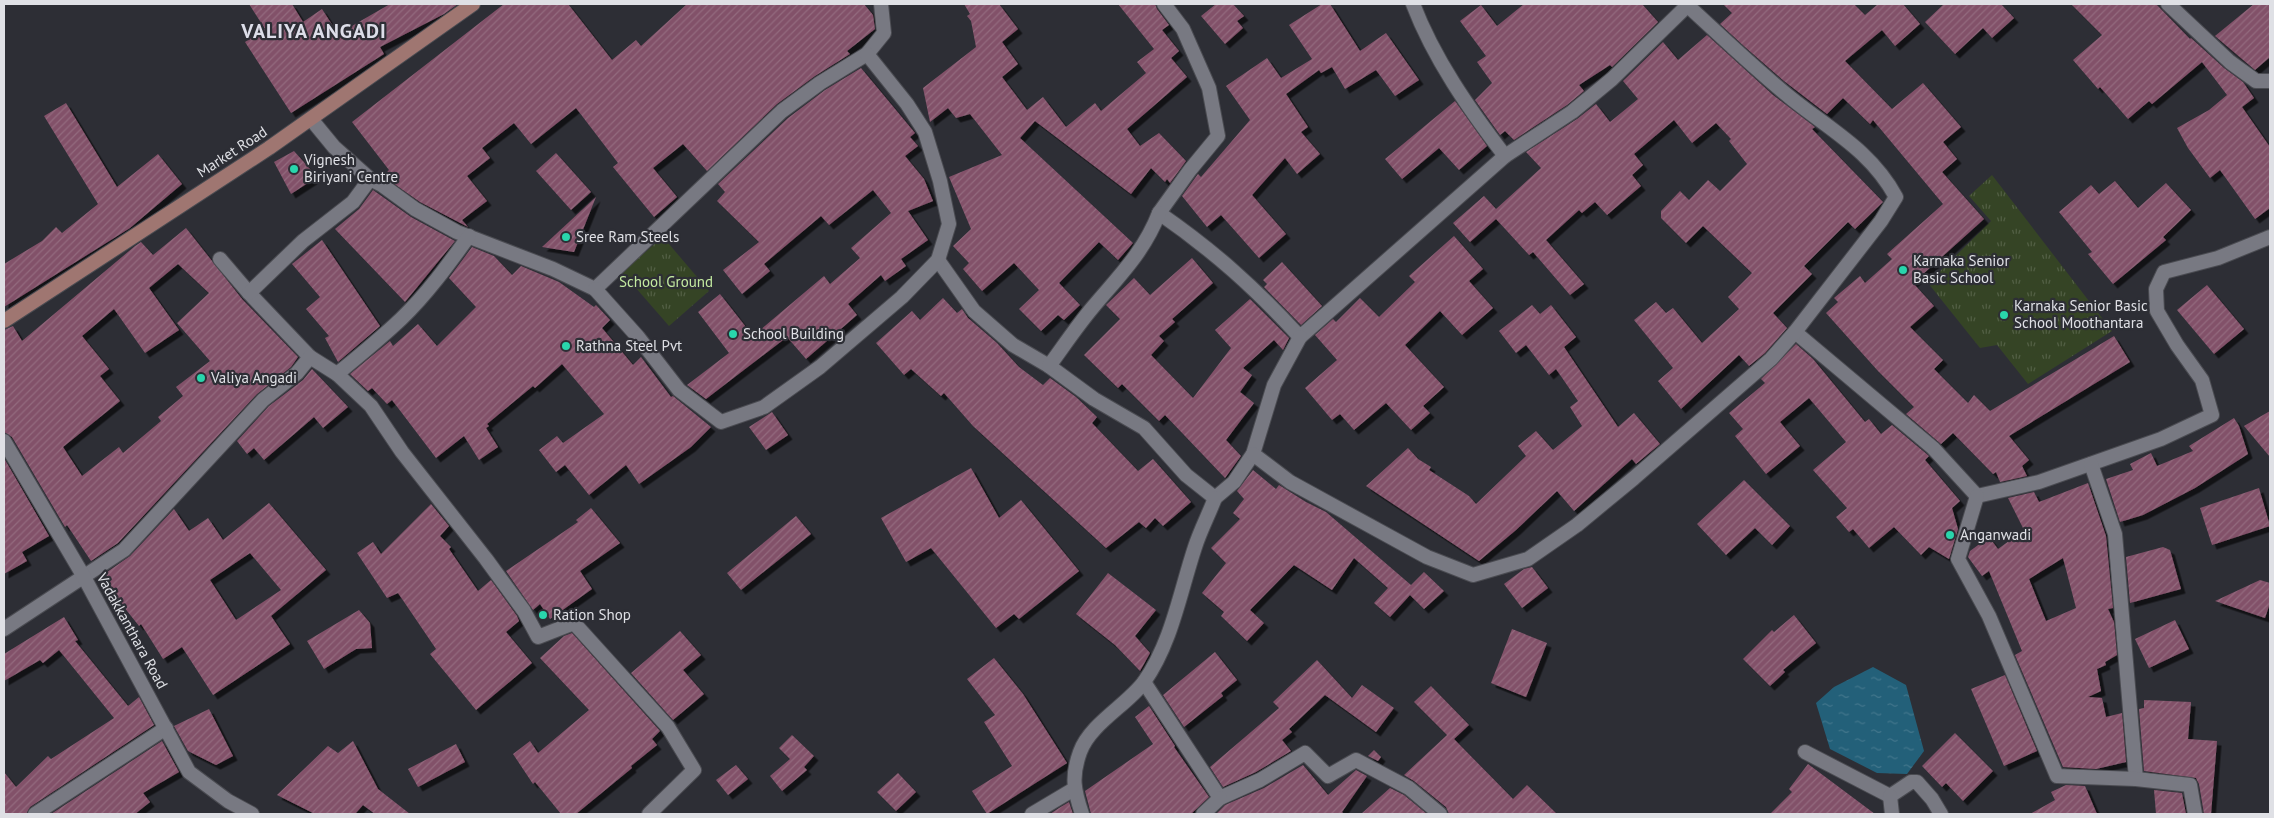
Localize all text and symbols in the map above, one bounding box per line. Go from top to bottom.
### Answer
district label: VALIYA ANGADI [240,18,387,44]
street label: Market Road [193,122,270,181]
place label: Vignesh Biriyani Centre [303,150,398,186]
marker: Vignesh Biriyani Centre [288,163,300,175]
place label: Sree Ram Steels [576,227,679,246]
marker: Sree Ram Steels [560,231,572,243]
place label: Karnaka Senior Basic School [1913,251,2010,287]
marker: Karnaka Senior Basic School [1897,264,1909,276]
park label: School Ground [619,272,713,291]
place label: Karnaka Senior Basic School Moothantara [2014,296,2148,332]
marker: Karnaka Senior Basic School Moothantara [1998,309,2010,321]
place label: School Building [743,324,844,343]
marker: School Building [727,328,739,340]
place label: Rathna Steel Pvt [576,336,682,355]
marker: Rathna Steel Pvt [560,340,572,352]
place label: Valiya Angadi [210,368,297,387]
marker: Valiya Angadi [195,372,207,384]
place label: Anganwadi [1960,525,2031,544]
marker: Anganwadi [1944,529,1956,541]
street label: Vadakkanthara Road [92,569,172,692]
place label: Ration Shop [553,605,631,624]
marker: Ration Shop [537,609,549,621]

